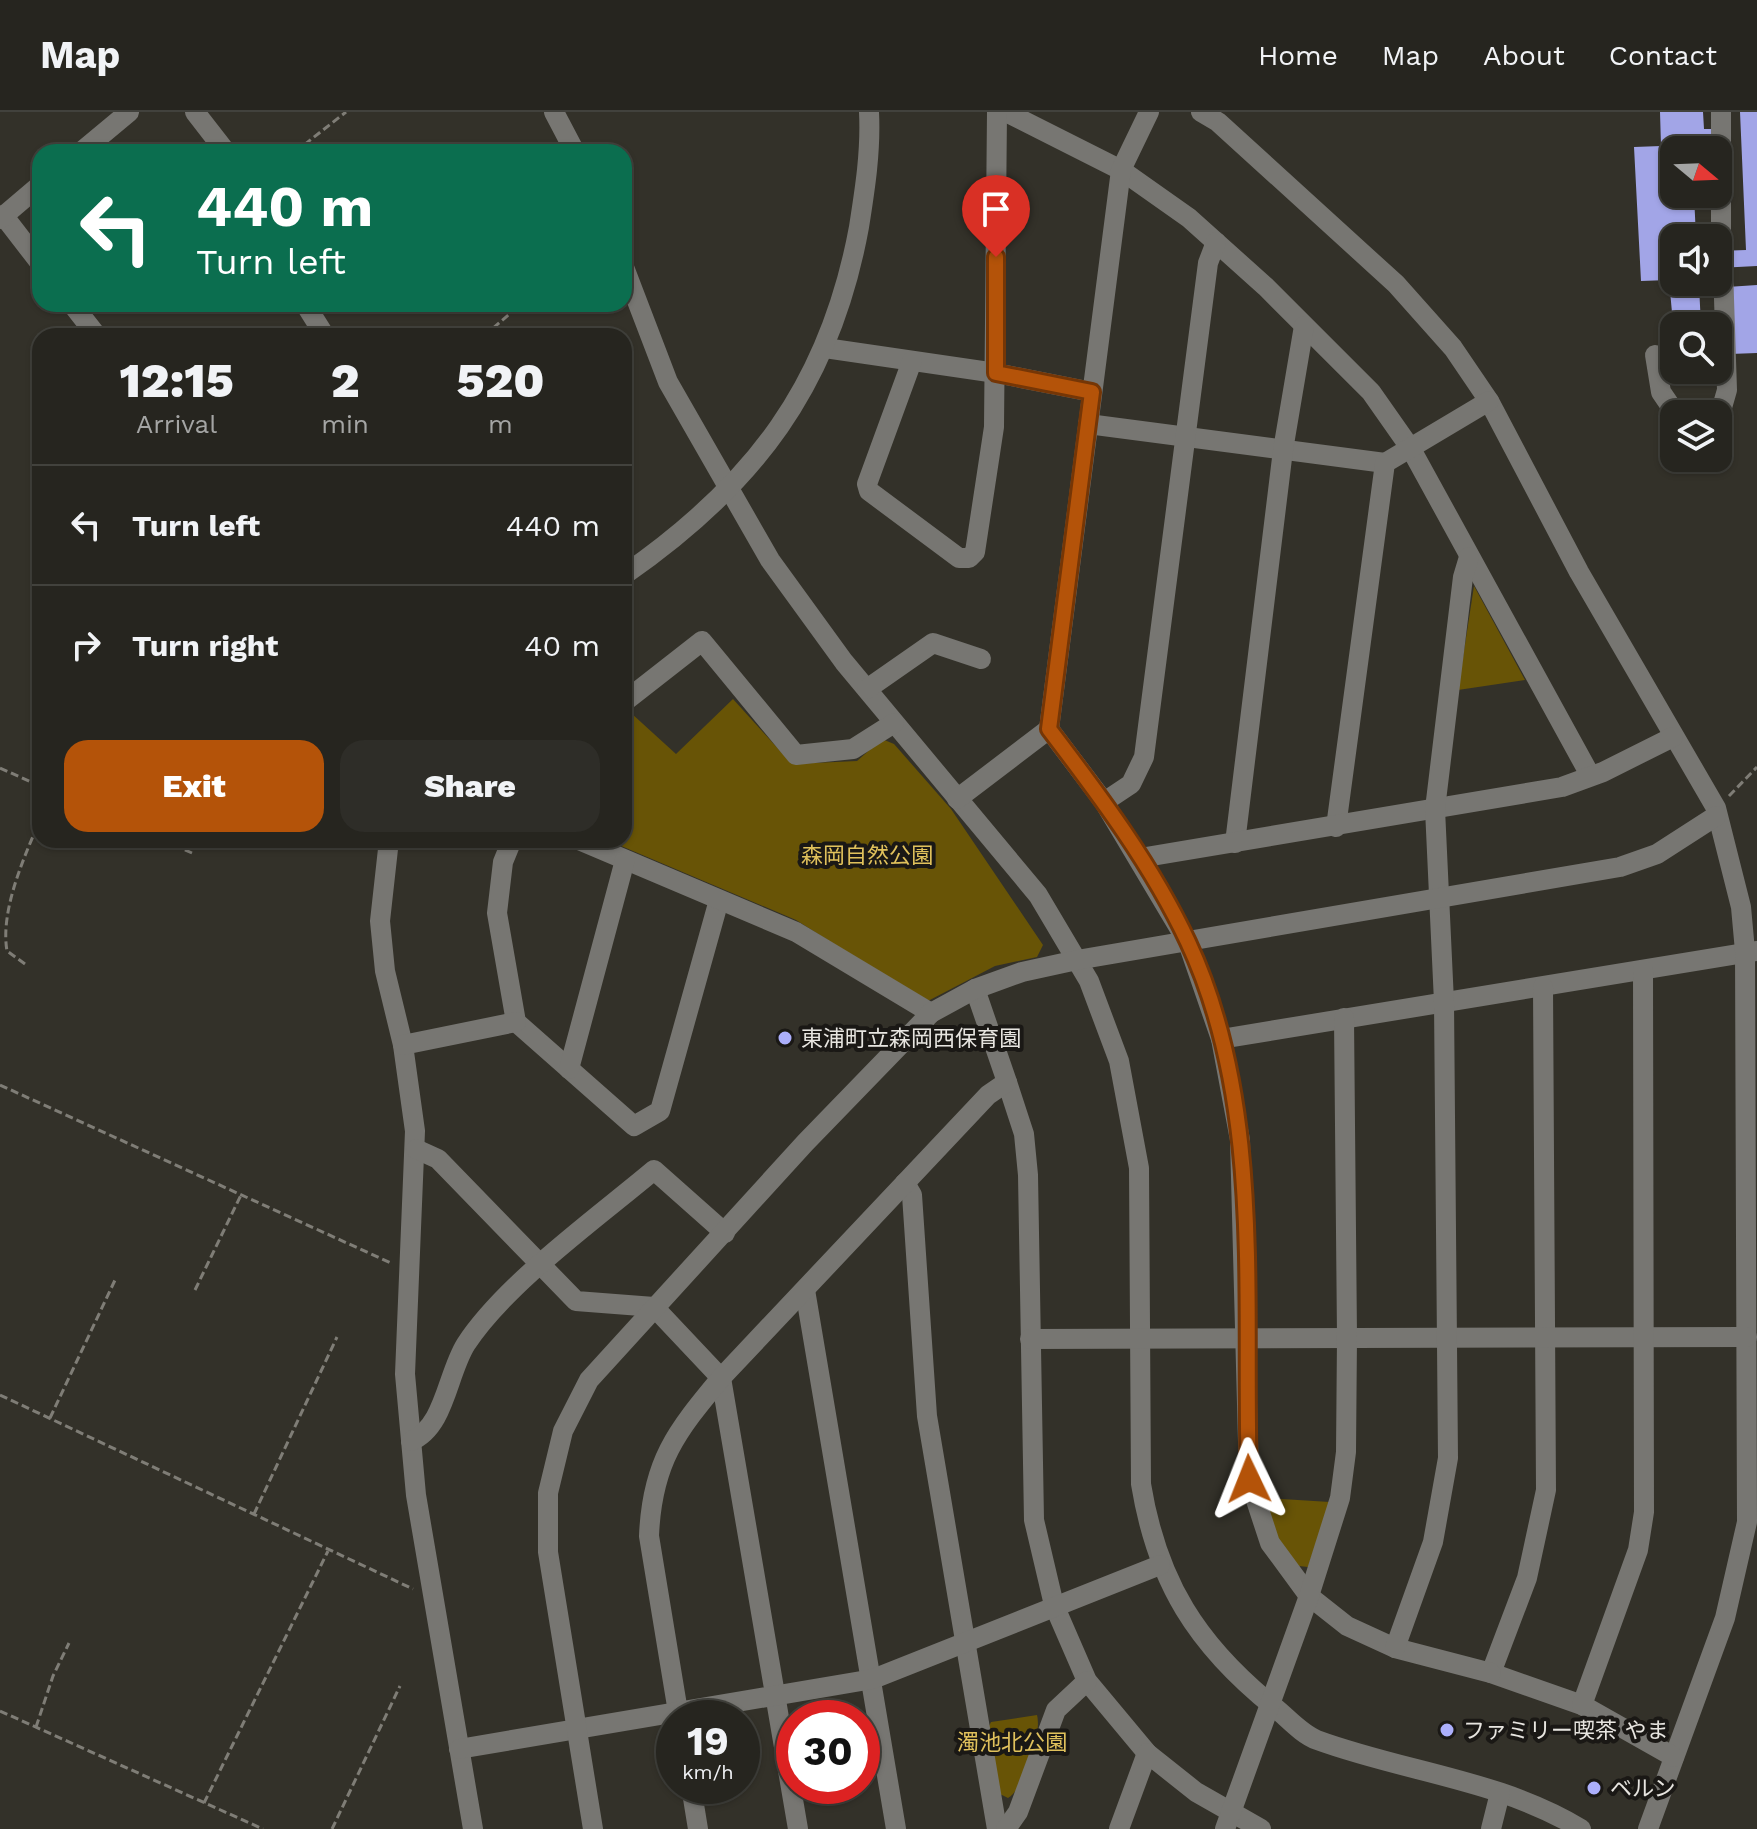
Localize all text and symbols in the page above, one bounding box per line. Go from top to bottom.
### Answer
text: Map [40,33,120,77]
text: Home [1258,39,1338,72]
text: Map [1382,39,1439,72]
text: About [1483,39,1565,72]
text: Contact [1609,39,1717,72]
north arrow [1660,136,1732,208]
map controls [1660,136,1732,472]
text: 440 m [196,174,373,240]
pin [962,175,1030,257]
icon: left [64,176,168,280]
icon: arrive [974,187,1018,231]
button: sound [1660,224,1732,296]
text: Turn left [196,241,346,283]
button: search [1660,312,1732,384]
text: 12:15 [119,352,234,409]
text: 2 [331,352,359,409]
text: 520 [456,352,545,409]
button: layers [1660,400,1732,472]
text: Arrival [136,409,217,439]
text: min [321,409,369,439]
text: m [488,409,513,439]
icon: left [64,503,108,547]
text: Turn left [132,508,260,543]
text: 440 m [506,508,600,543]
icon: right [64,623,108,667]
text: Turn right [132,628,278,663]
text: 40 m [524,628,600,663]
button: Exit [64,740,324,832]
button: Share [340,740,600,832]
park label: 森岡自然公園 [801,843,933,868]
place label: 東浦町立森岡西保育園 [801,1026,1021,1051]
marker: 東浦町立森岡西保育園 [776,1029,794,1047]
position arrow [1207,1437,1291,1521]
speed limit sign: 30 [776,1700,880,1804]
text: 19 [687,1718,729,1765]
place label: ファミリー喫茶 やま [1463,1718,1669,1743]
marker: ファミリー喫茶 やま [1438,1721,1456,1739]
park label: 濁池北公園 [957,1730,1067,1755]
text: km/h [682,1760,734,1784]
place label: ベルン [1610,1776,1676,1801]
marker: ベルン [1585,1779,1603,1797]

